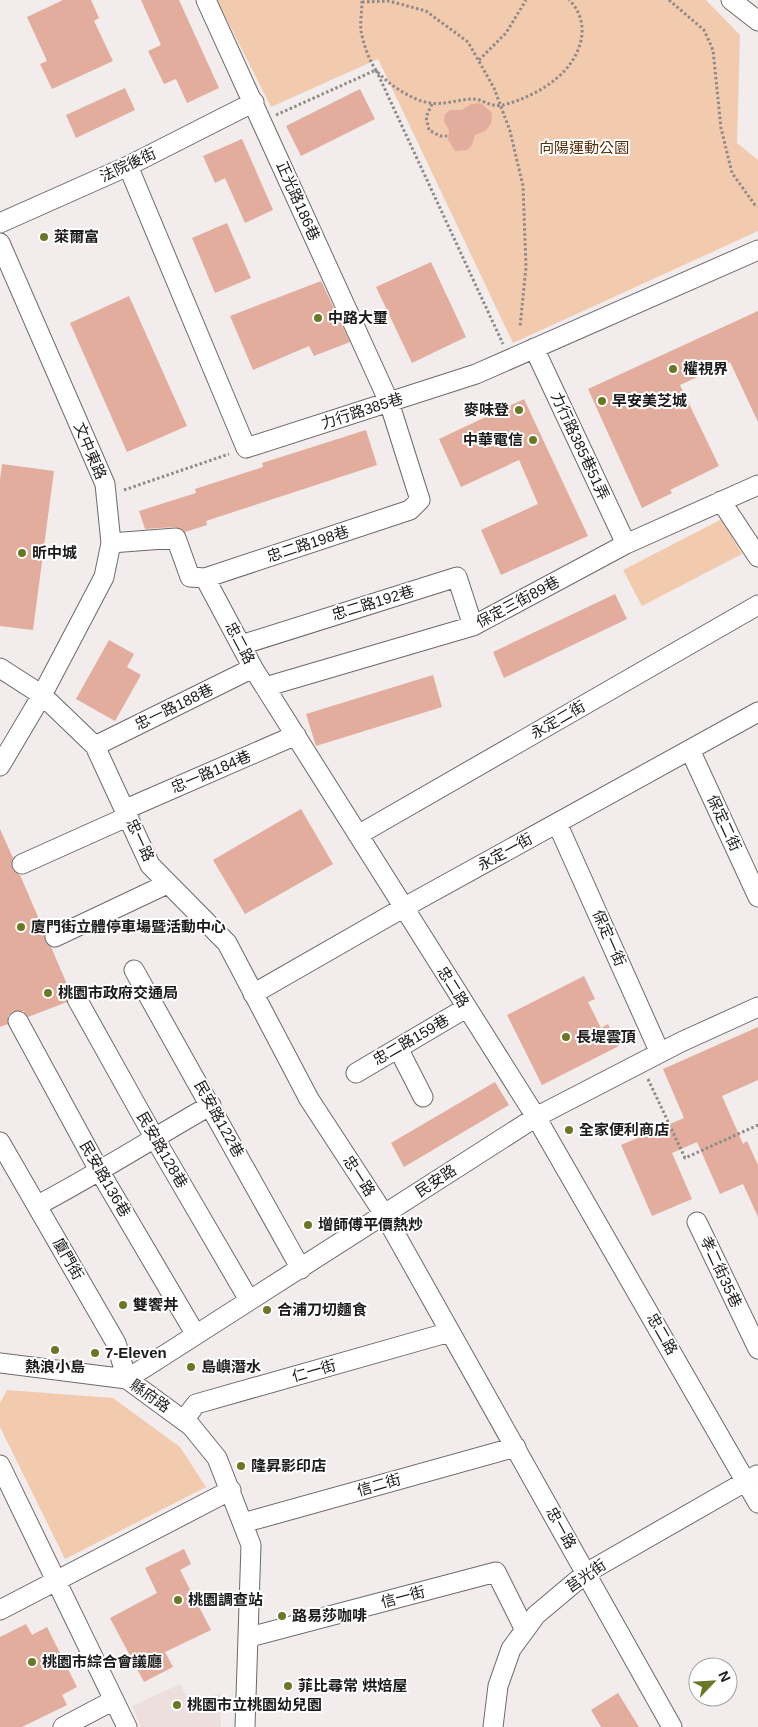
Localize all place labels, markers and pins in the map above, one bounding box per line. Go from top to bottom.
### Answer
place label: 萊爾富 [54,228,99,245]
marker: 萊爾富 [38,231,50,243]
place label: 中路大璽 [328,309,388,326]
marker: 中路大璽 [312,312,324,324]
place label: 權視界 [683,360,728,377]
marker: 權視界 [667,363,679,375]
place label: 早安美芝城 [612,392,687,409]
marker: 早安美芝城 [596,395,608,407]
place label: 麥味登 [464,401,509,418]
marker: 麥味登 [513,404,525,416]
place label: 中華電信 [463,431,523,448]
marker: 中華電信 [527,434,539,446]
place label: 昕中城 [32,544,77,561]
marker: 昕中城 [16,547,28,559]
place label: 廈門街立體停車場暨活動中心 [31,918,226,935]
marker: 廈門街立體停車場暨活動中心 [15,921,27,933]
place label: 桃園市政府交通局 [58,984,178,1001]
marker: 桃園市政府交通局 [42,987,54,999]
place label: 長堤雲頂 [576,1028,636,1045]
marker: 長堤雲頂 [560,1031,572,1043]
place label: 全家便利商店 [579,1121,669,1138]
marker: 全家便利商店 [563,1124,575,1136]
place label: 增師傅平價熱炒 [318,1216,423,1233]
marker: 增師傅平價熱炒 [302,1219,314,1231]
place label: 雙饗丼 [133,1296,178,1313]
marker: 雙饗丼 [117,1299,129,1311]
place label: 合浦刀切麵食 [277,1301,367,1318]
marker: 合浦刀切麵食 [261,1304,273,1316]
marker: 熱浪小島 [49,1344,61,1356]
place label: 7-Eleven [105,1344,167,1361]
marker: 7-Eleven [89,1347,101,1359]
place label: 熱浪小島 [25,1358,85,1375]
place label: 島嶼潛水 [201,1358,261,1375]
marker: 島嶼潛水 [185,1361,197,1373]
place label: 隆昇影印店 [251,1457,326,1474]
marker: 隆昇影印店 [235,1460,247,1472]
place label: 桃園調查站 [188,1591,263,1608]
marker: 桃園調查站 [172,1594,184,1606]
place label: 路易莎咖啡 [292,1607,367,1624]
marker: 路易莎咖啡 [276,1610,288,1622]
place label: 桃園市綜合會議廳 [42,1653,162,1670]
marker: 桃園市綜合會議廳 [26,1656,38,1668]
place label: 菲比尋常 烘焙屋 [298,1677,407,1694]
marker: 菲比尋常 烘焙屋 [282,1680,294,1692]
place label: 桃園市立桃園幼兒園 [187,1696,322,1713]
marker: 桃園市立桃園幼兒園 [171,1699,183,1711]

